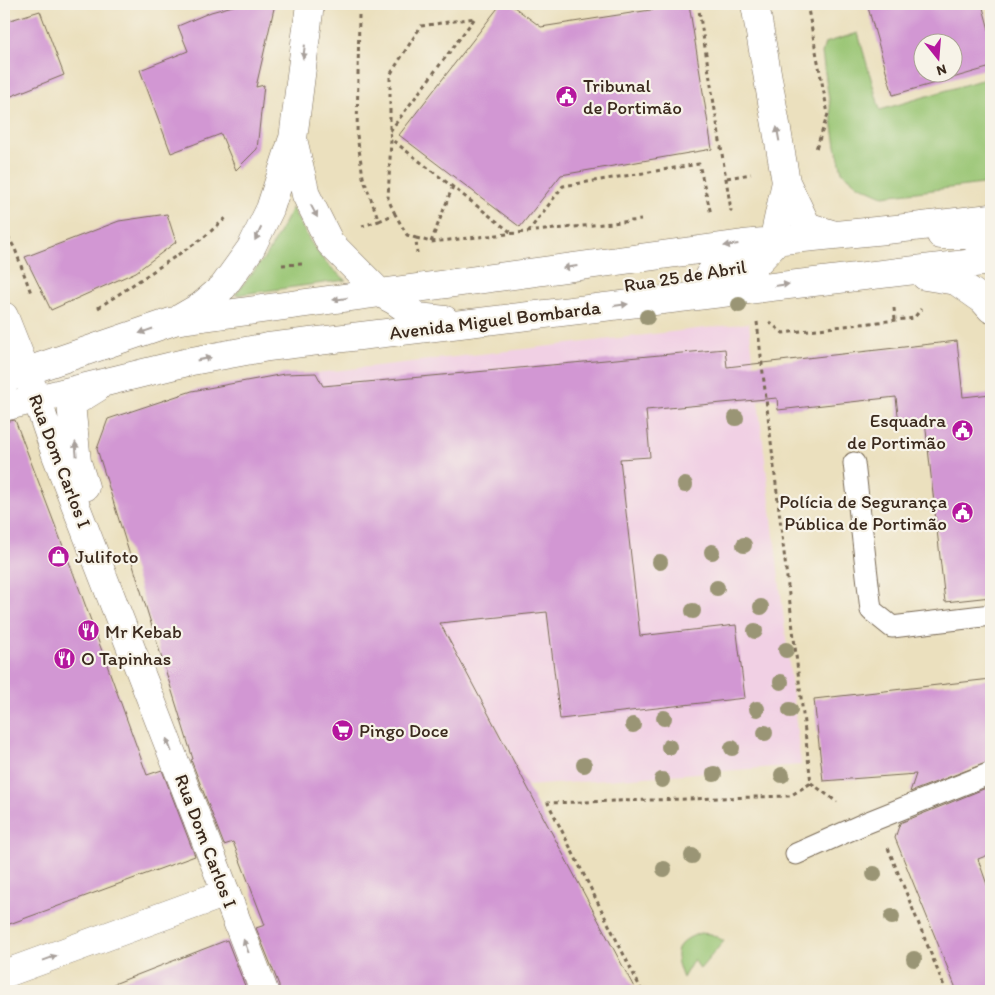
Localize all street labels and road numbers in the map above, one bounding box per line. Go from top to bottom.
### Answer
street label: Rua 25 de Abril [622,255,748,297]
street label: Avenida Miguel Bombarda [388,296,602,344]
street label: Rua Dom Carlos I [24,391,96,531]
street label: Rua Dom Carlos I [170,771,242,911]

